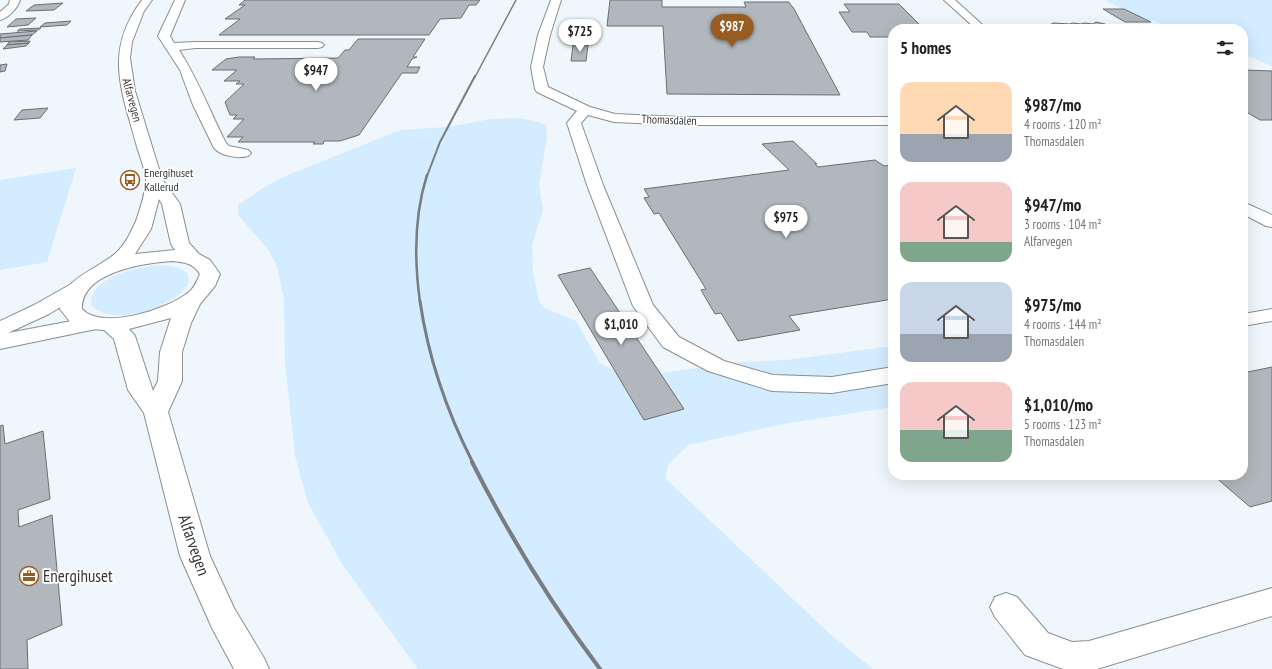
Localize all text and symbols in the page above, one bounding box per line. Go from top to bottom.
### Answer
pin: $987 [708,14,756,48]
text: $987 [720,18,744,35]
pin: $725 [556,19,604,53]
text: $725 [568,23,592,40]
text: 5 homes [900,37,951,59]
icon: filters [1214,37,1236,59]
pin: $947 [292,58,340,92]
text: $947 [304,62,328,79]
street label: Alfarvegen [119,76,145,123]
text: $987/mo [1024,94,1081,116]
icon: home [932,98,980,146]
street label: Thomasdalen [641,111,697,128]
text: 4 rooms · 120 m² [1024,116,1102,133]
text: Thomasdalen [1024,133,1084,150]
place label: Energihuset Kallerud [144,165,194,194]
bus stop icon: Energihuset Kallerud [119,169,141,191]
text: $947/mo [1024,194,1081,216]
icon: home [932,198,980,246]
pin: $975 [762,205,810,239]
text: $975 [774,209,798,226]
text: 3 rooms · 104 m² [1024,216,1102,233]
text: Alfarvegen [1024,233,1072,250]
text: $975/mo [1024,294,1081,316]
icon: home [932,298,980,346]
pin: $1,010 [588,312,654,346]
text: $1,010 [604,316,638,333]
text: 4 rooms · 144 m² [1024,316,1102,333]
text: Thomasdalen [1024,333,1084,350]
text: $1,010/mo [1024,394,1093,416]
icon: home [932,398,980,446]
text: 5 rooms · 123 m² [1024,416,1102,433]
text: Thomasdalen [1024,433,1084,450]
street label: Alfarvegen [173,512,215,578]
office icon: Energihuset [18,565,40,587]
place label: Energihuset [43,565,113,587]

